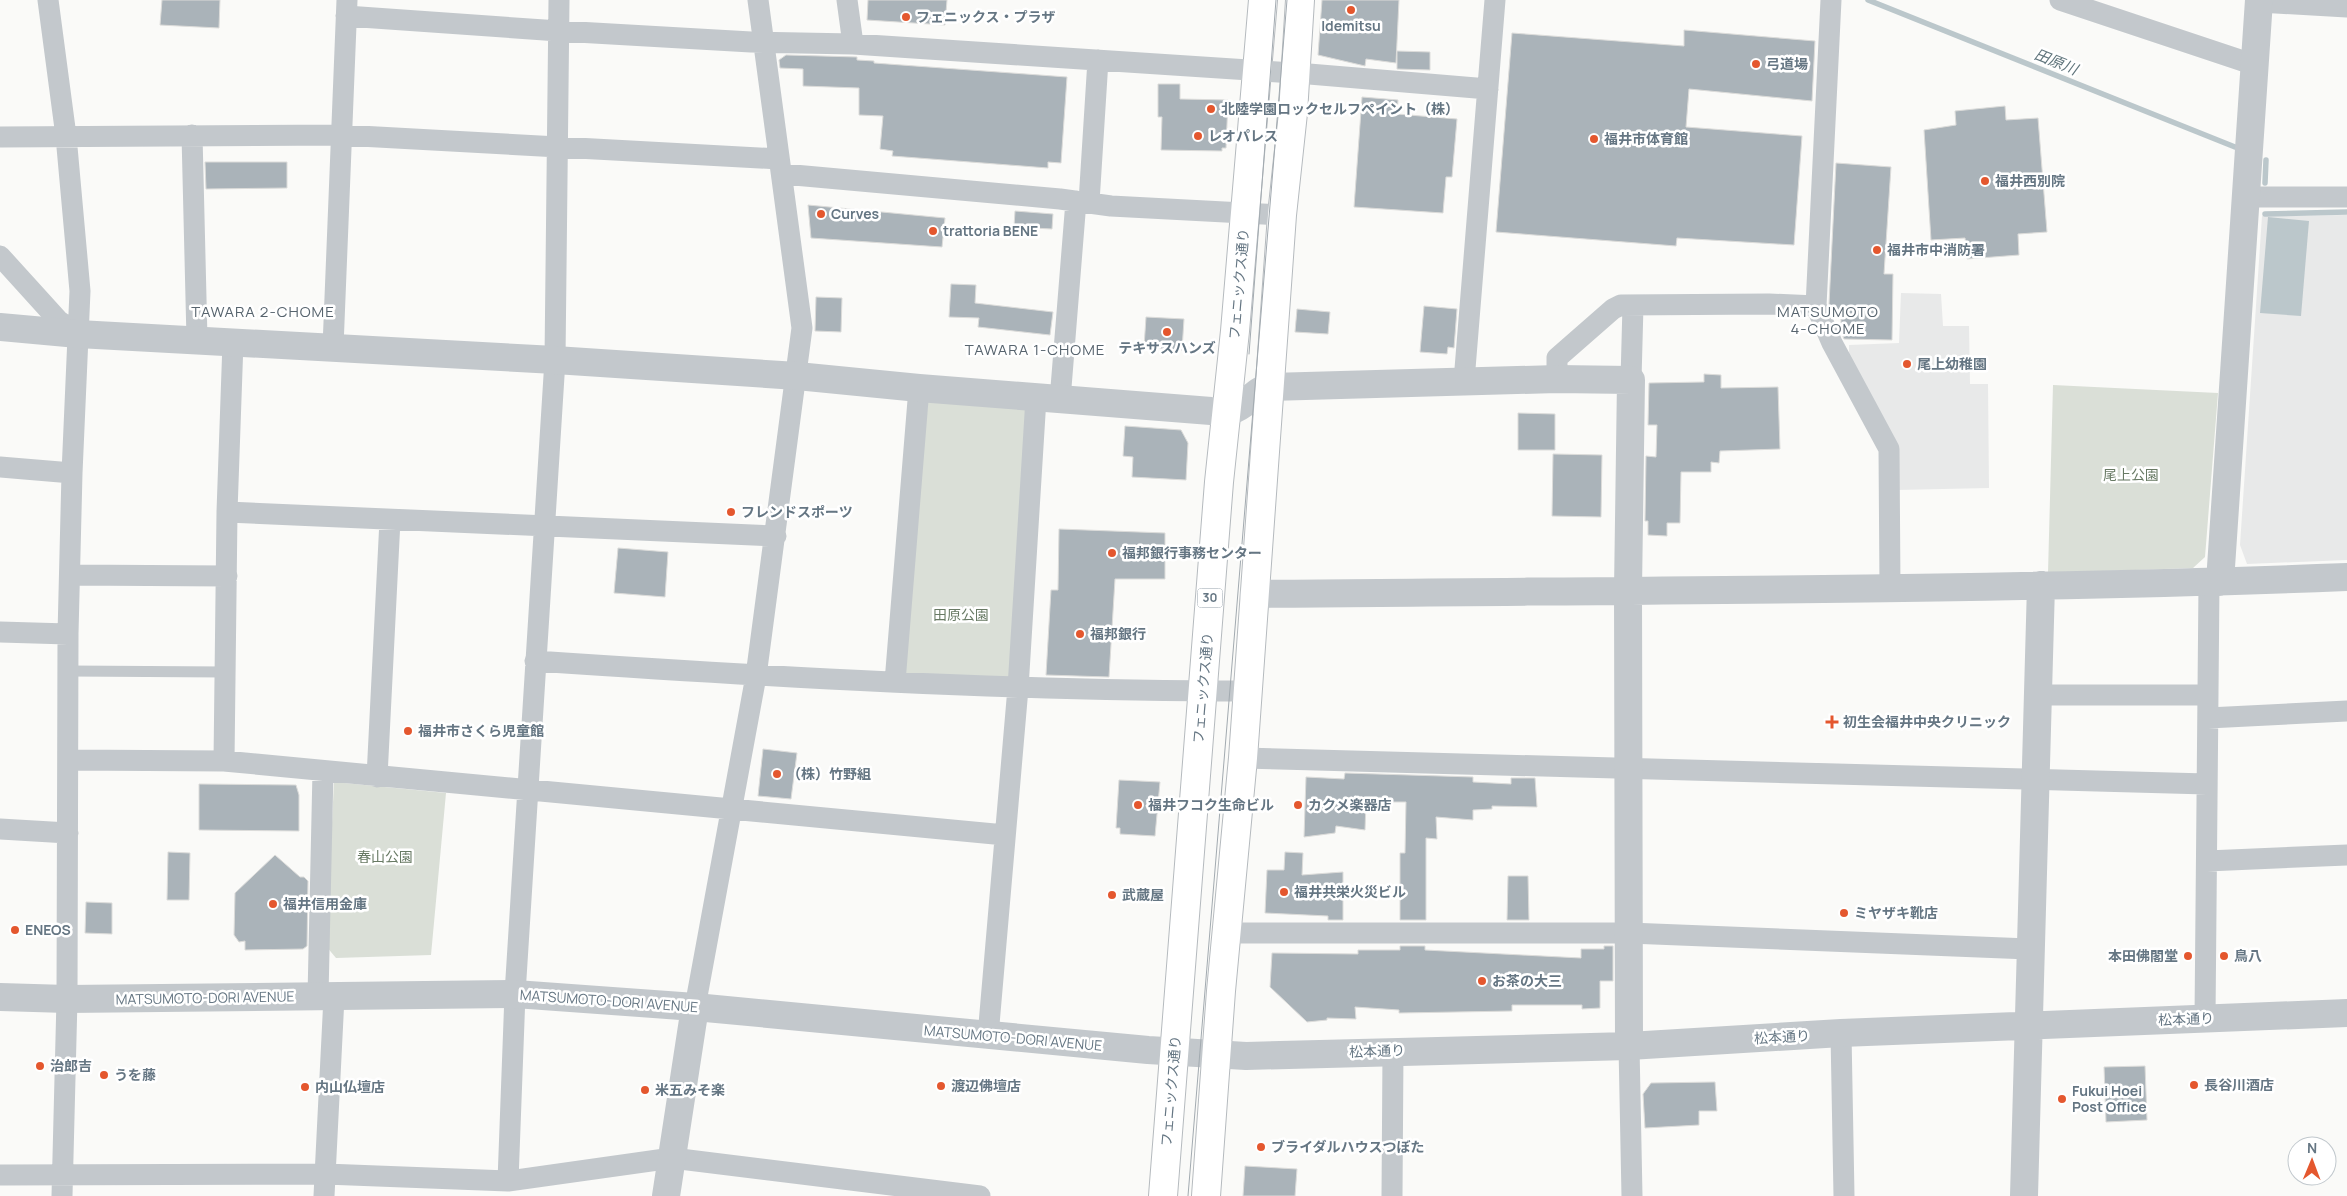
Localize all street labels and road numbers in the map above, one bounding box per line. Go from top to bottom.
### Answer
street label: フェニックス通り [1224,228,1253,340]
road number: 30 [1198,588,1222,608]
street label: フェニックス通り [1188,632,1217,744]
street label: MATSUMOTO-DORI AVENUE [519,985,699,1016]
street label: MATSUMOTO-DORI AVENUE [115,986,295,1009]
street label: 松本通り [2158,1008,2214,1029]
street label: MATSUMOTO-DORI AVENUE [923,1020,1103,1055]
street label: 松本通り [1754,1026,1810,1047]
street label: フェニックス通り [1156,1035,1185,1147]
street label: 松本通り [1349,1040,1405,1061]

